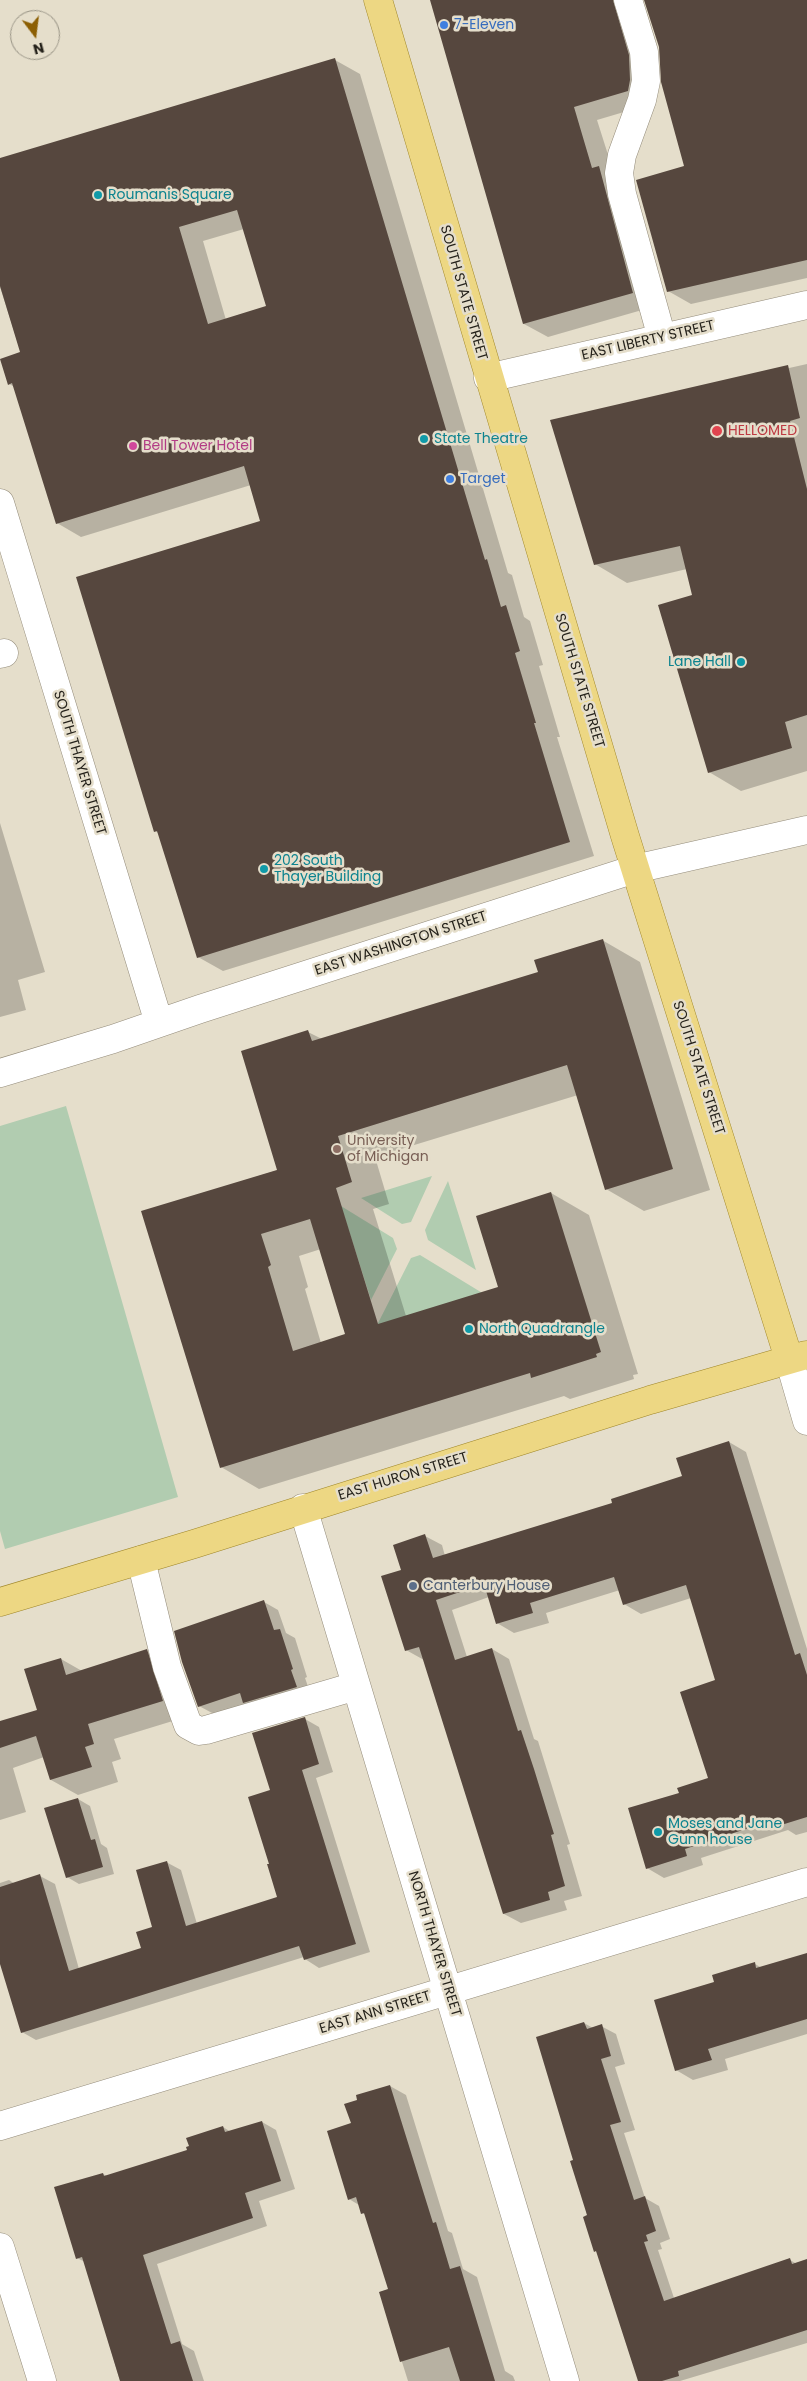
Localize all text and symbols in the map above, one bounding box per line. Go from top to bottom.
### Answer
north arrow [10,10,60,60]
place label: 7-Eleven [454,17,514,33]
marker: 7-Eleven [438,19,450,31]
text: N [31,38,46,60]
place label: Roumanis Square [108,187,232,203]
marker: Roumanis Square [92,189,104,201]
street label: SOUTH STATE STREET [436,224,490,362]
street label: EAST LIBERTY STREET [580,318,716,364]
place label: HELLOMED [728,423,797,439]
marker: HELLOMED [710,424,724,438]
place label: State Theatre [434,431,528,447]
marker: State Theatre [418,433,430,445]
place label: Bell Tower Hotel [143,438,252,454]
marker: Bell Tower Hotel [127,440,139,452]
place label: Target [460,471,505,487]
marker: Target [444,473,456,485]
street label: SOUTH STATE STREET [551,612,607,750]
place label: Lane Hall [668,654,731,670]
marker: Lane Hall [735,656,747,668]
street label: SOUTH THAYER STREET [49,689,109,837]
place label: 202 South Thayer Building [274,853,381,886]
marker: 202 South Thayer Building [258,863,270,875]
street label: EAST WASHINGTON STREET [313,908,489,980]
street label: SOUTH STATE STREET [668,999,728,1137]
place label: University of Michigan [347,1133,429,1166]
marker: University of Michigan [331,1143,343,1155]
place label: North Quadrangle [479,1321,605,1337]
marker: North Quadrangle [463,1323,475,1335]
street label: EAST HURON STREET [336,1449,470,1505]
place label: Canterbury House [423,1578,550,1594]
marker: Canterbury House [407,1580,419,1592]
place label: Moses and Jane Gunn house [668,1816,782,1848]
marker: Moses and Jane Gunn house [652,1826,664,1838]
street label: NORTH THAYER STREET [404,1869,464,2019]
street label: EAST ANN STREET [317,1988,433,2038]

